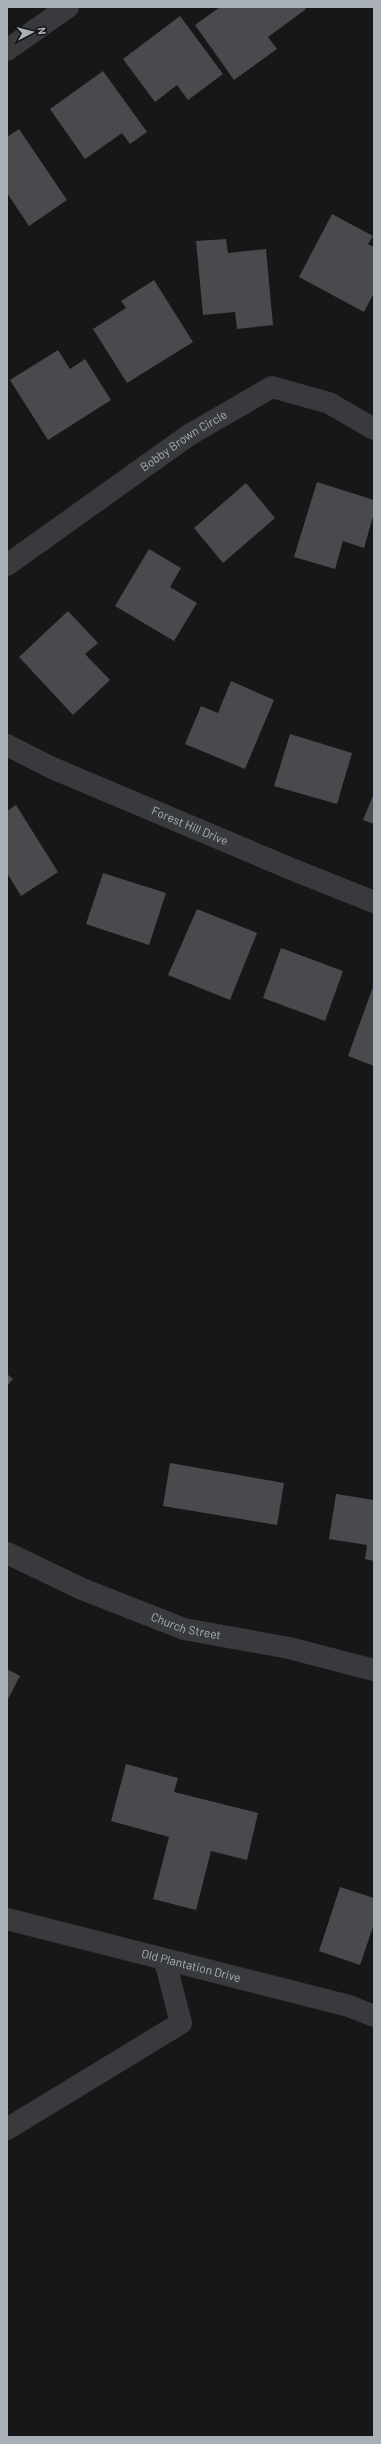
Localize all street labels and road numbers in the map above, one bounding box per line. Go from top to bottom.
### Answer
street label: Bobby Brown Circle [137,407,229,474]
street label: Forest Hill Drive [150,803,230,847]
street label: Church Street [149,1609,222,1642]
street label: Old Plantation Drive [140,1946,242,1984]

